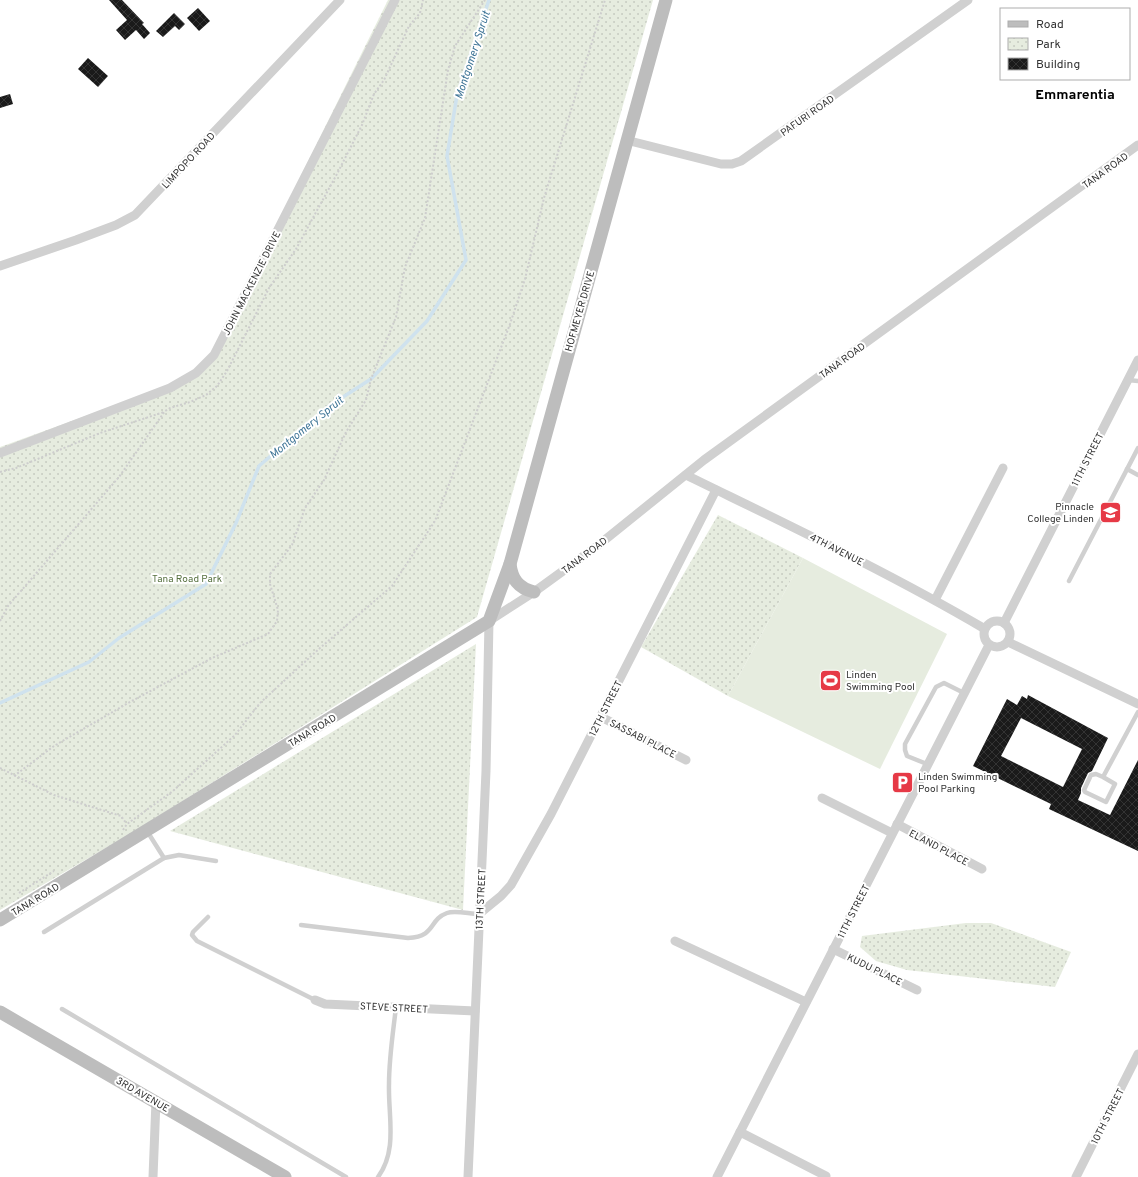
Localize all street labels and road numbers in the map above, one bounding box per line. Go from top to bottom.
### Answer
street label: PAFURI ROAD [778,93,838,140]
street label: LIMPOPO ROAD [160,130,219,192]
street label: TANA ROAD [1080,150,1132,192]
street label: JOHN MACKENZIE DRIVE [220,229,284,338]
street label: HOFMEYER DRIVE [563,270,598,353]
street label: TANA ROAD [817,340,869,382]
street label: 11TH STREET [1069,431,1107,489]
street label: 4TH AVENUE [807,531,865,569]
street label: TANA ROAD [560,535,610,578]
street label: 12TH STREET [587,678,626,739]
street label: TANA ROAD [286,712,339,751]
street label: SASSABI PLACE [607,717,678,762]
street label: ELAND PLACE [906,827,970,869]
street label: 13TH STREET [473,868,490,930]
street label: TANA ROAD [9,881,62,920]
street label: 11TH STREET [835,883,873,941]
street label: KUDU PLACE [844,951,904,989]
street label: STEVE STREET [360,1000,428,1017]
street label: 3RD AVENUE [113,1075,171,1116]
street label: 10TH STREET [1089,1086,1128,1147]

